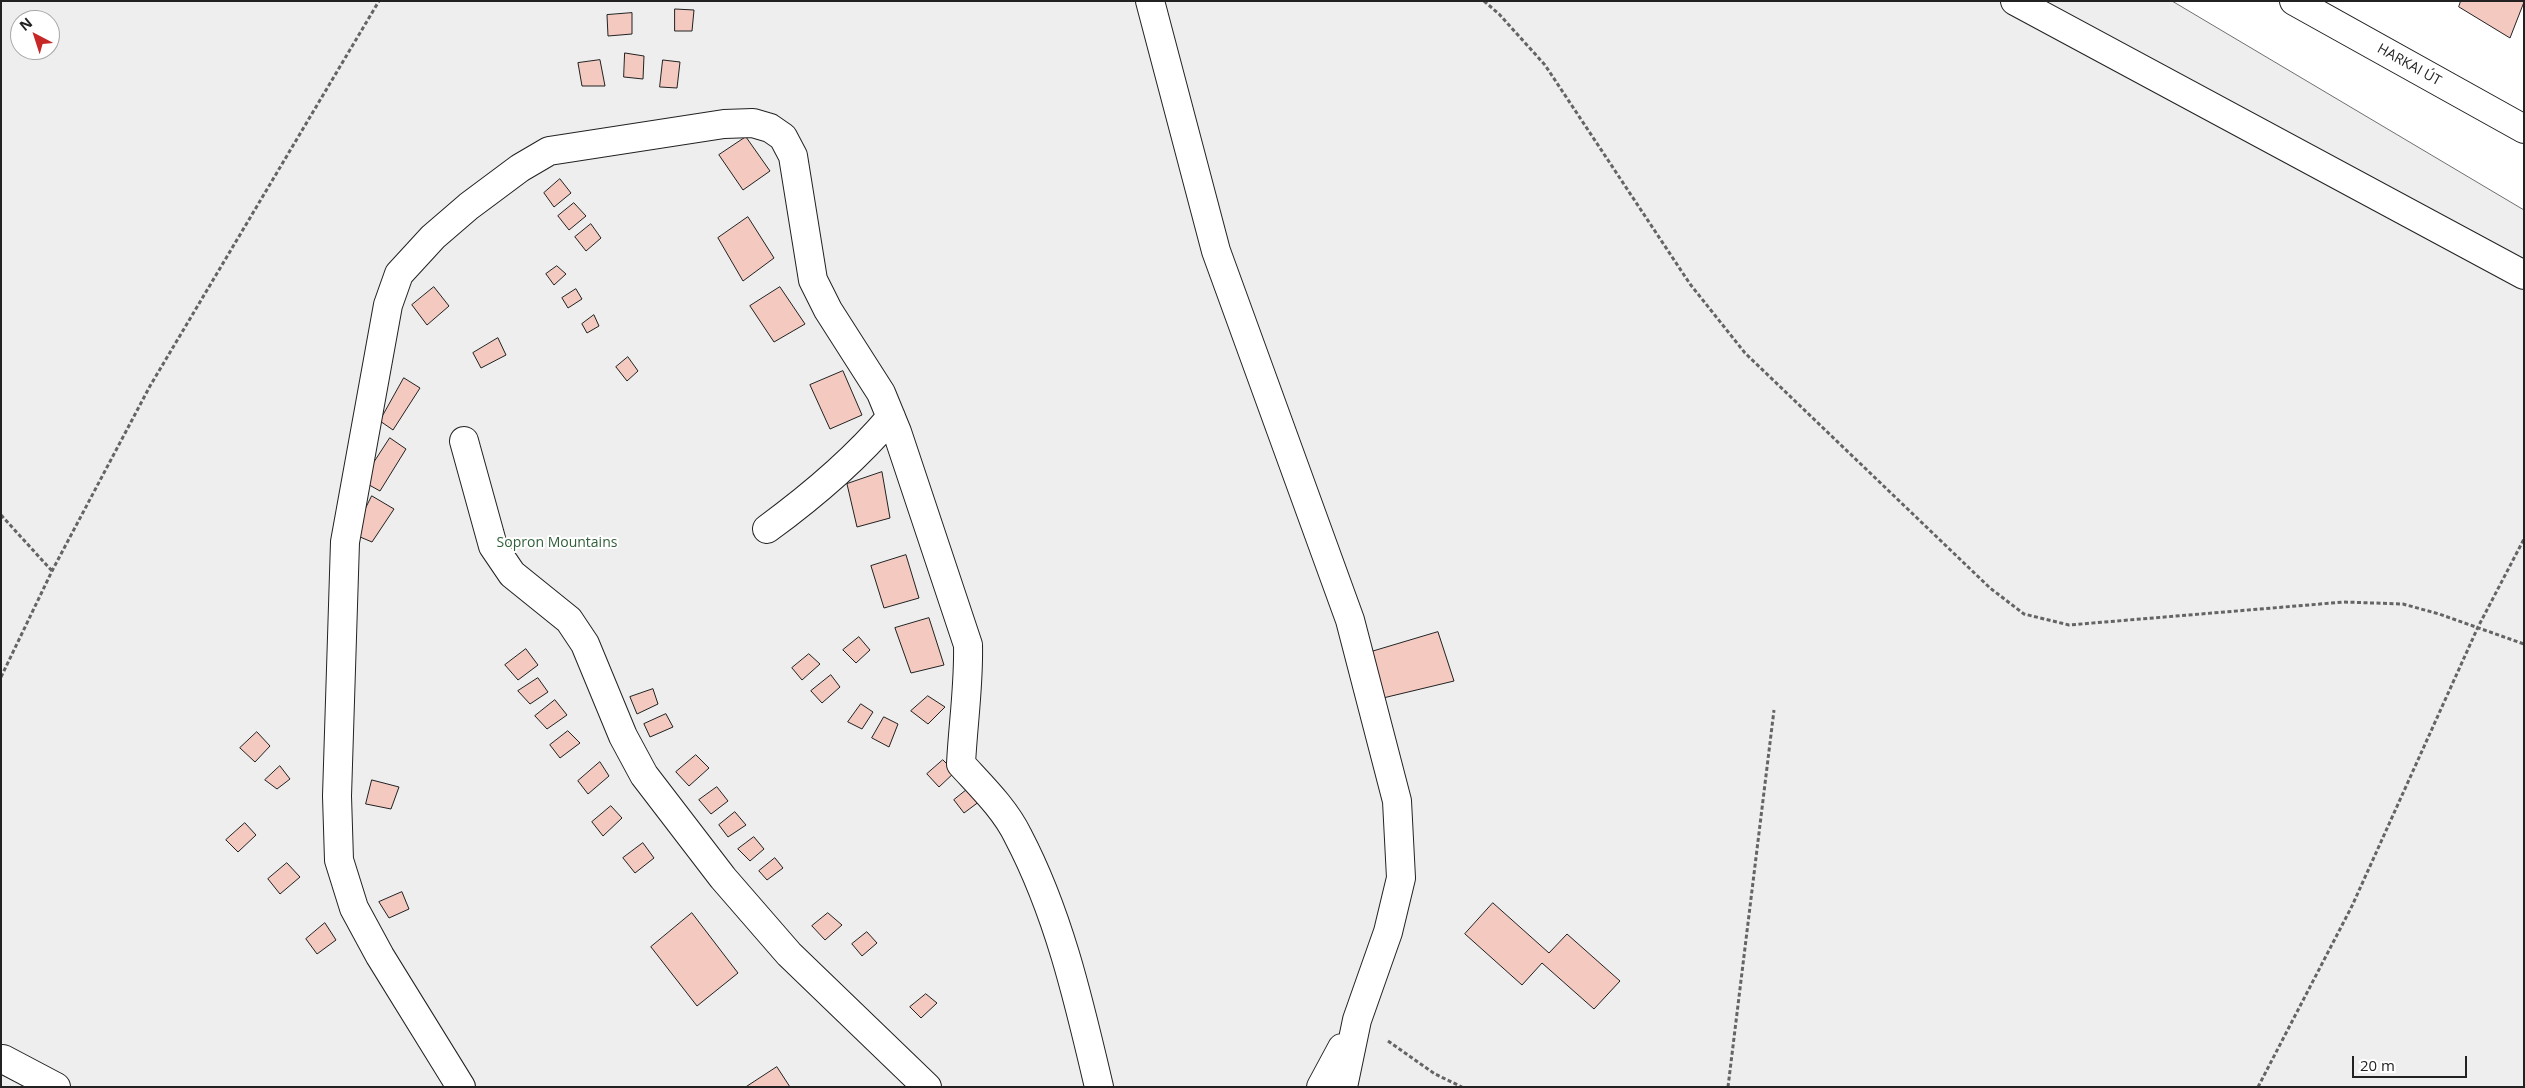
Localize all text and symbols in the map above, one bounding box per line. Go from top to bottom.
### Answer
north arrow [10,10,60,60]
text: N [15,13,36,35]
street label: HARKAI ÚT [2374,41,2444,89]
park label: Sopron Mountains [497,535,617,551]
scale bar [2355,1046,2470,1078]
text: 20 m [2360,1055,2395,1075]

